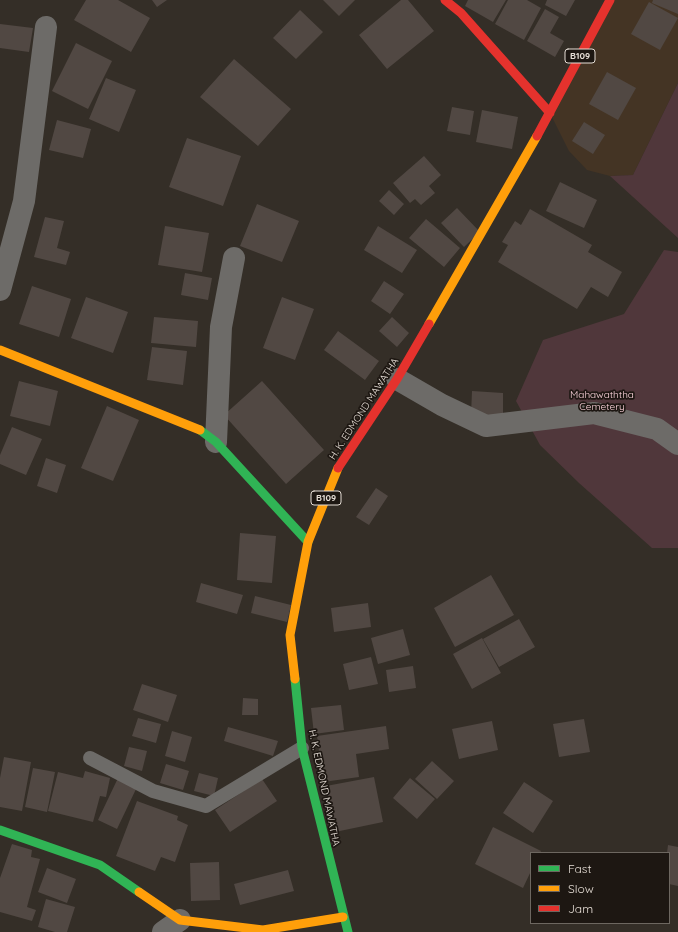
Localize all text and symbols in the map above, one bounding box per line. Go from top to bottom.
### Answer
road number: B109 [565,49,595,63]
street label: H. K. EDMOND MAWATHA [327,356,401,462]
park label: Mahawaththa Cemetery [570,389,634,412]
road number: B109 [311,491,341,505]
street label: H. K. EDMOND MAWATHA [306,729,342,847]
legend [530,852,670,924]
text: Fast [568,861,592,876]
text: Slow [568,881,594,896]
text: Jam [568,901,593,916]

